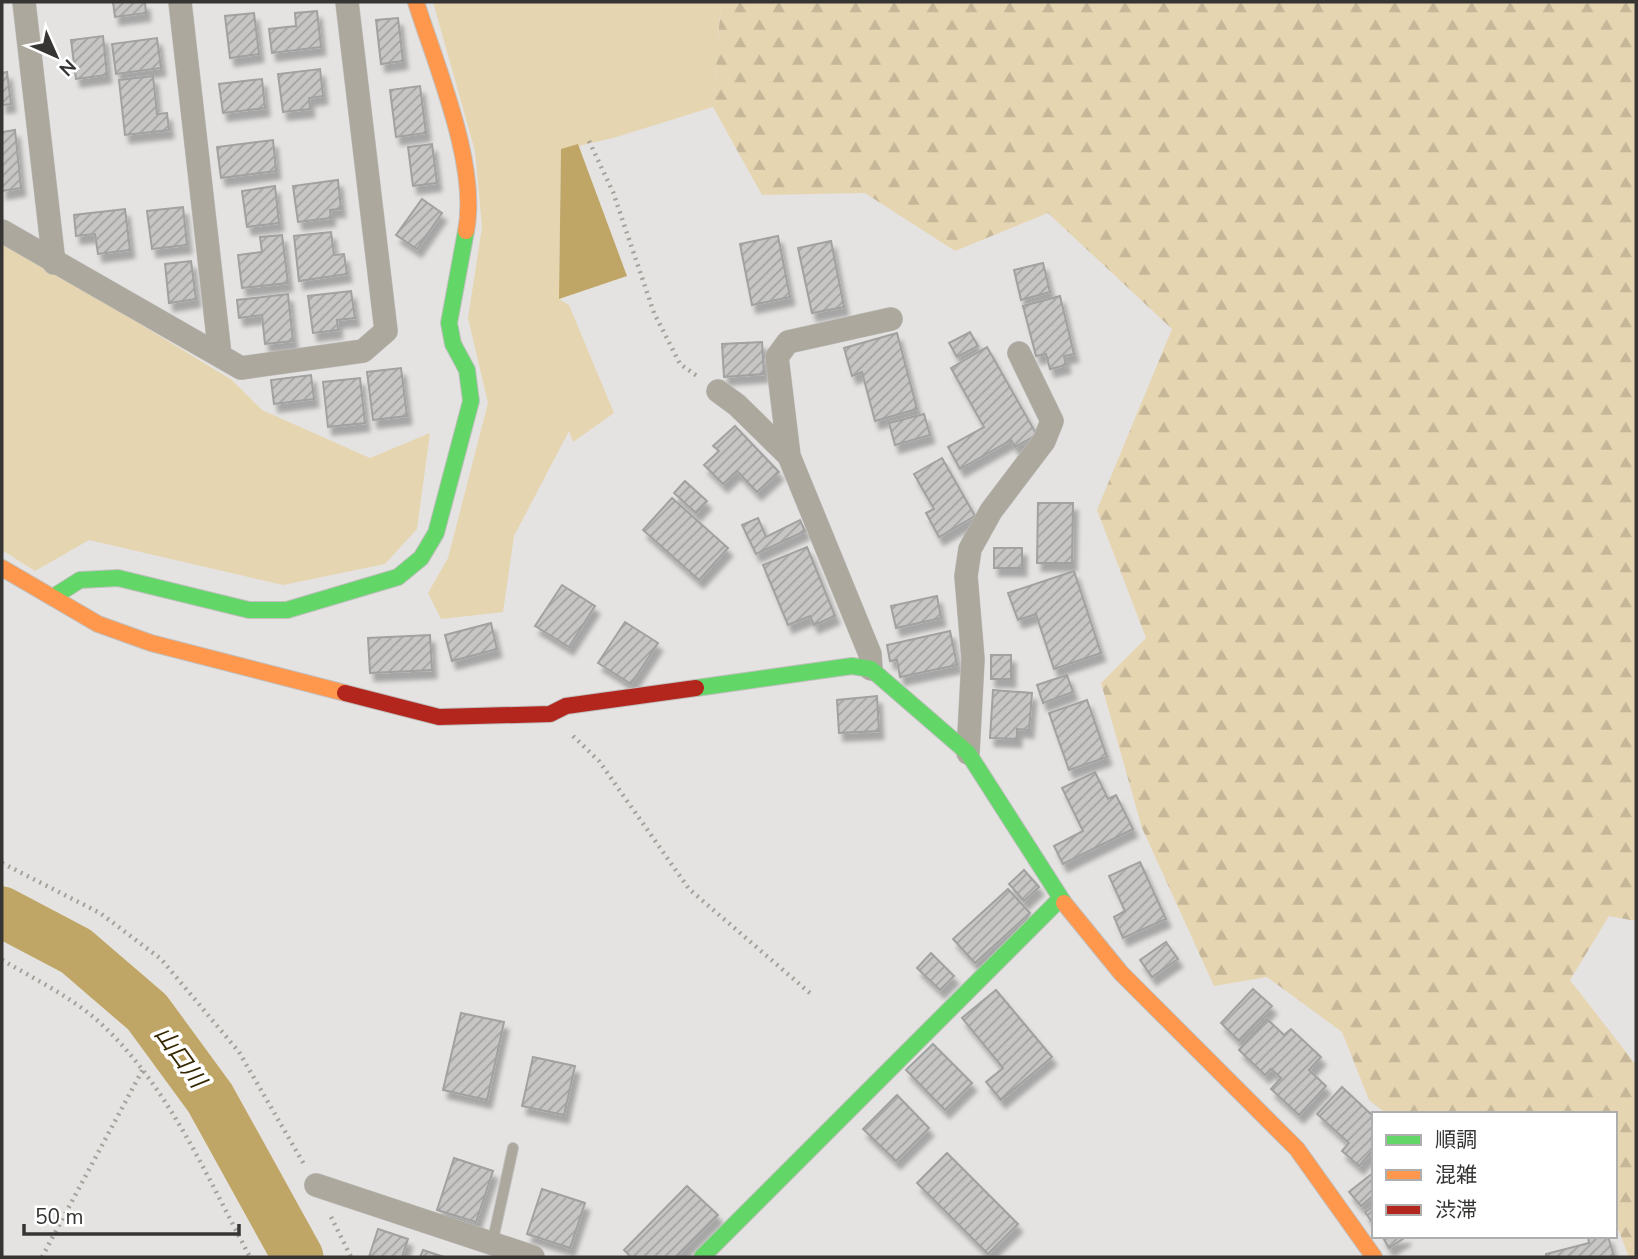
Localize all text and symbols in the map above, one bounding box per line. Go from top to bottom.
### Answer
north arrow [21,21,91,91]
text: N [53,53,82,82]
water label: 山口川 [147,1020,215,1096]
legend [1372,1112,1617,1238]
text: 順調 [1435,1126,1477,1154]
text: 混雑 [1435,1161,1477,1189]
scale bar [24,1192,240,1236]
text: 渋滞 [1435,1196,1477,1224]
text: 50 m [35,1203,84,1231]

